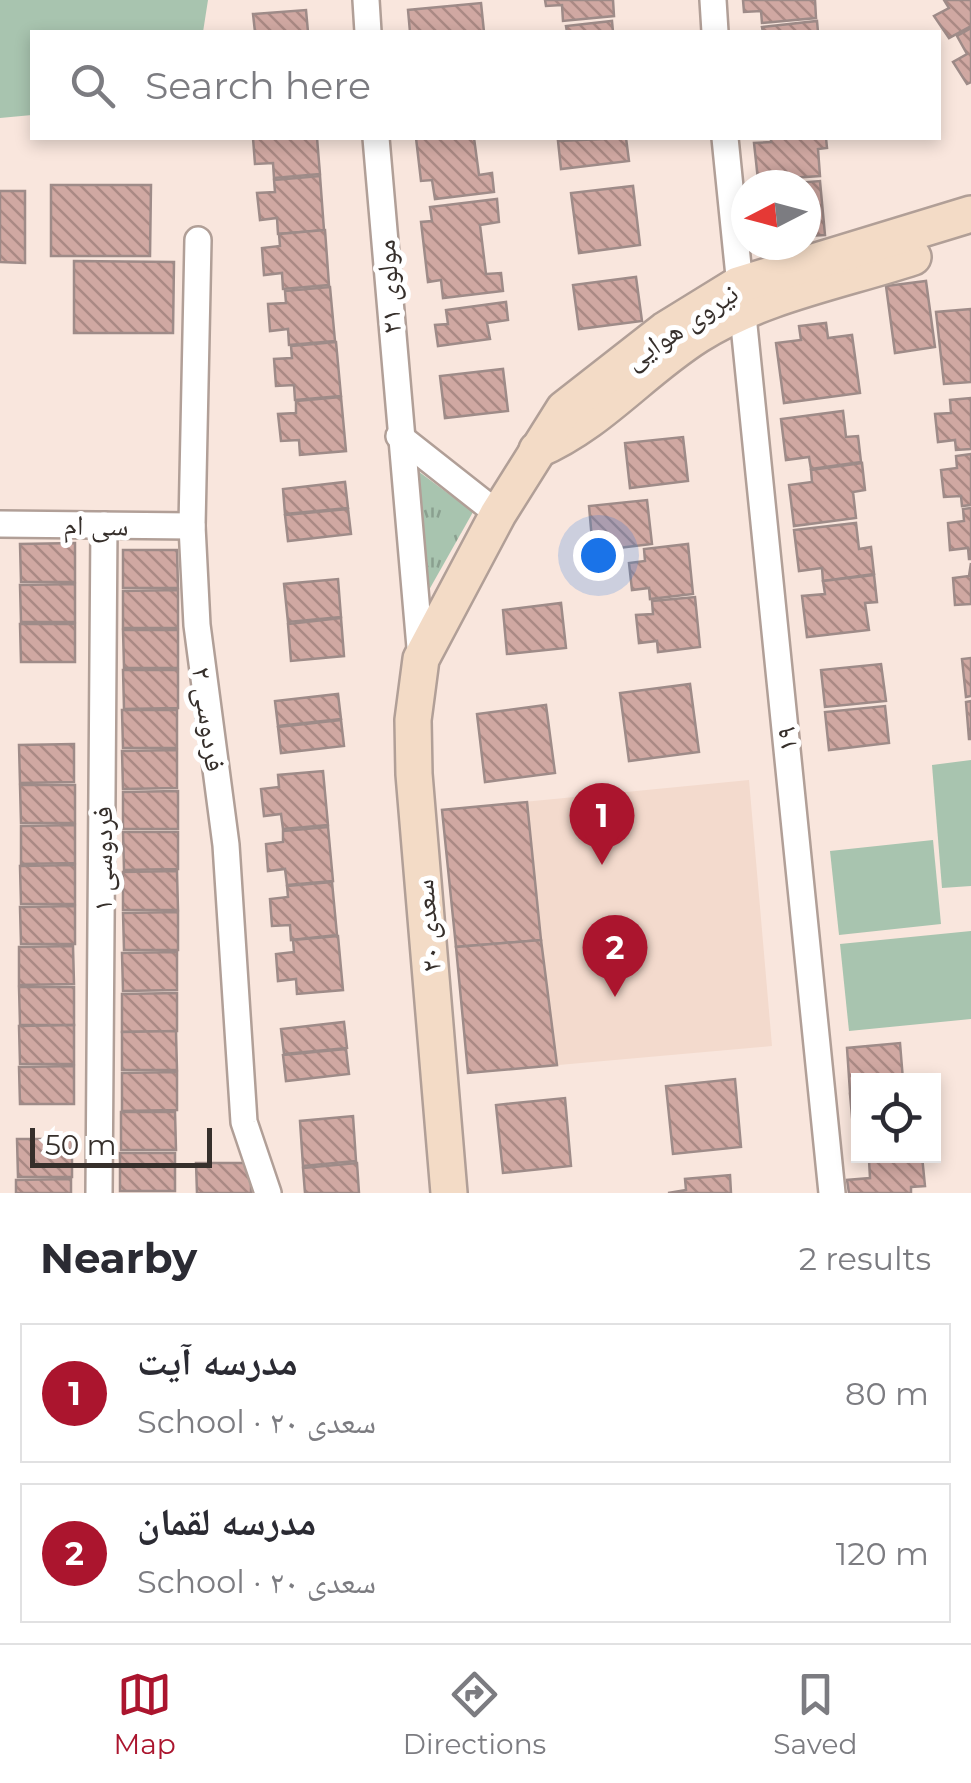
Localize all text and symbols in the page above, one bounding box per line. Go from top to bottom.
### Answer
search box [30,30,941,140]
icon: search [65,58,120,113]
text: Search here [145,62,371,109]
north arrow [731,170,821,260]
street label: مولوی ۲۱ [368,239,408,335]
street label: نیروی هوایی [618,276,745,377]
street label: سی ام [63,507,129,545]
your location [573,530,624,581]
street label: فردوسی ۲ [184,664,233,774]
street label: ۱۹ [768,725,804,753]
pin: 1 [570,782,634,865]
street label: فردوسی ۱ [85,806,120,912]
street label: سعدی ۲۰ [406,878,448,974]
pin: 2 [582,914,648,997]
map controls [851,1073,941,1163]
button: locate [851,1073,941,1163]
scale bar [30,1123,212,1168]
text: 50 m [45,1128,116,1162]
text: Nearby [40,1232,197,1284]
text: 2 results [799,1239,931,1278]
text: مدرسه آیت [137,1338,298,1385]
text: 1 [68,1374,81,1413]
text: 80 m [845,1374,929,1413]
text: School · سعدی ۲۰ [137,1402,376,1441]
text: مدرسه لقمان [137,1498,316,1545]
text: 2 [65,1534,84,1573]
text: 120 m [836,1534,929,1573]
text: School · سعدی ۲۰ [137,1562,376,1601]
tab: Map [114,1667,176,1761]
tab: Directions [403,1667,546,1761]
tab: Saved [773,1667,857,1761]

